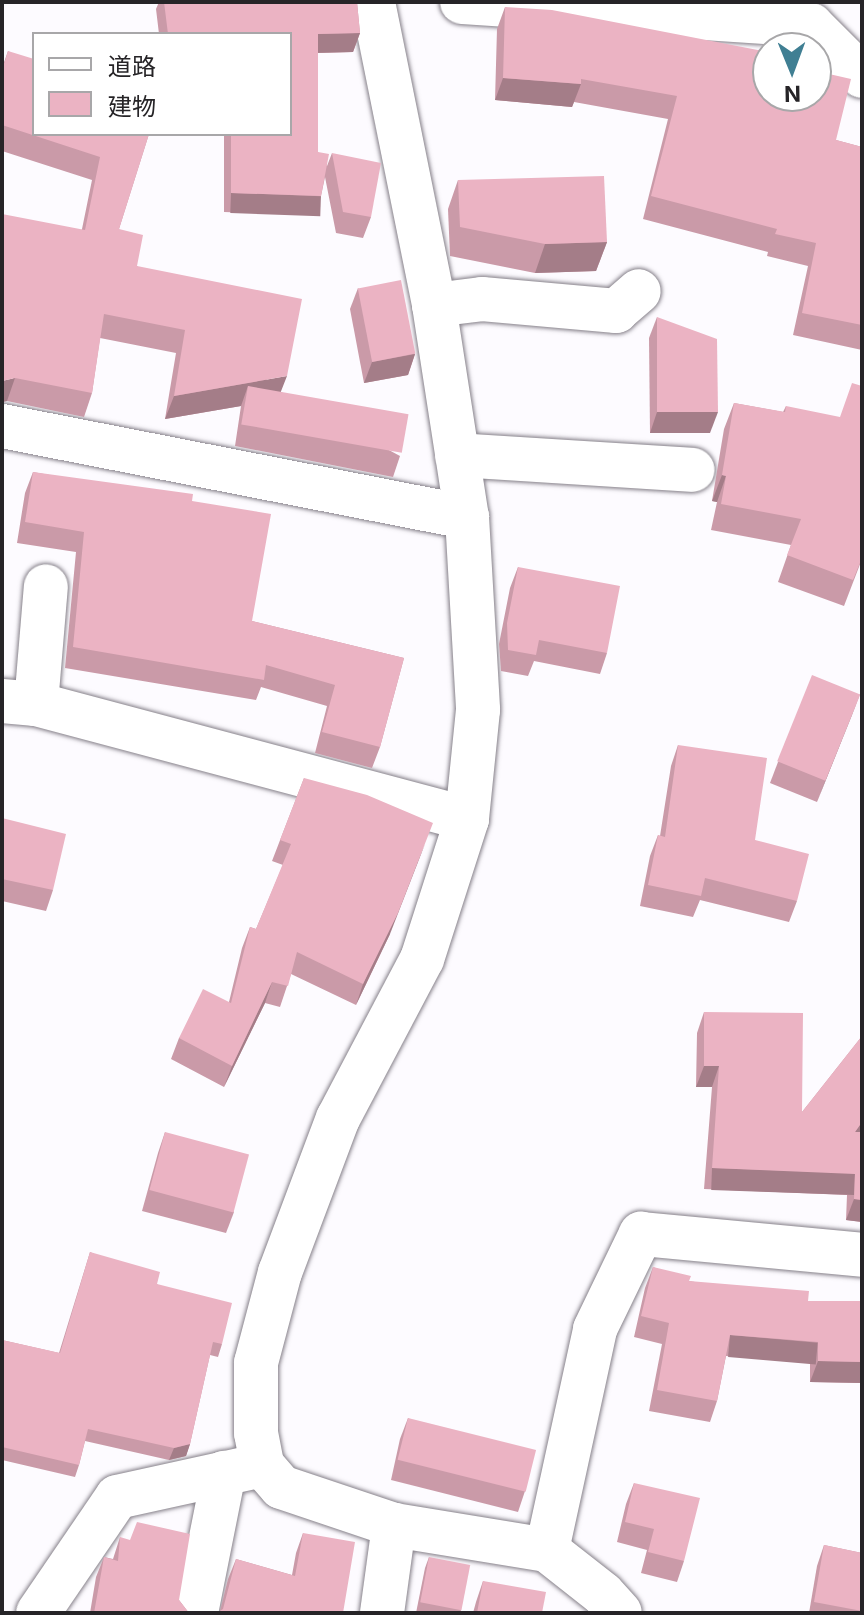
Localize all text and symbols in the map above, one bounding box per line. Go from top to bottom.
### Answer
legend [32,32,292,136]
north arrow [752,32,832,112]
text: 道路 [108,52,156,81]
text: N [784,81,801,107]
text: 建物 [108,92,156,121]

